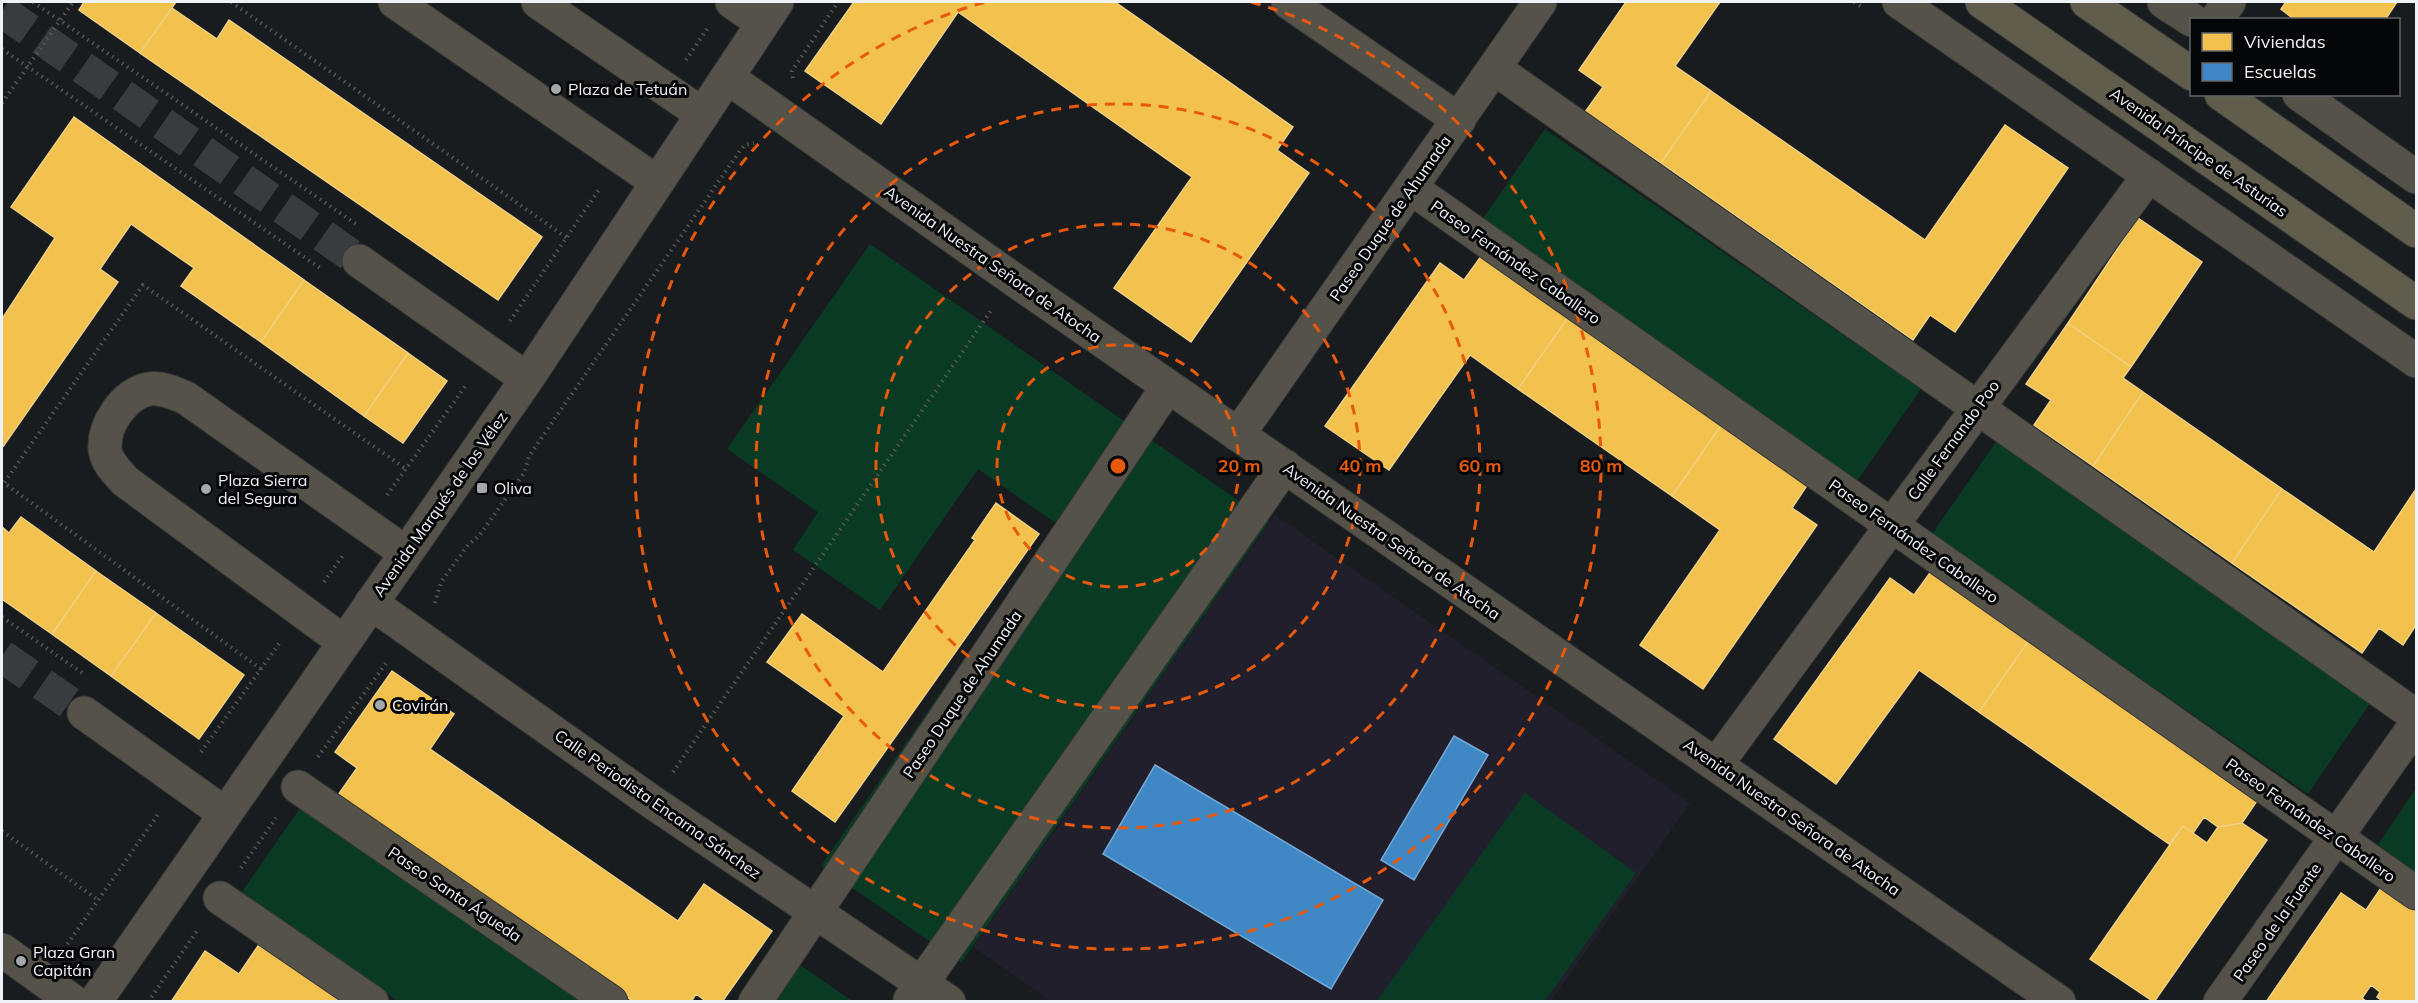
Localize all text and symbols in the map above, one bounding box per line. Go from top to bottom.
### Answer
legend [2190,18,2400,96]
text: Viviendas [2244,30,2326,53]
text: Escuelas [2244,60,2317,83]
place label: Plaza de Tetuán [568,79,687,99]
marker: Plaza de Tetuán [549,82,563,96]
street label: Avenida Príncipe de Asturias [2106,83,2292,221]
street label: Paseo Duque de Ahumada [1325,131,1455,305]
street label: Avenida Nuestra Señora de Atocha [881,181,1105,347]
street label: Paseo Fernández Caballero [1427,196,1605,328]
street label: Calle Fernando Poo [1903,376,2003,504]
street label: Avenida Marqués de los Vélez [368,408,512,600]
text: 20 m [1218,454,1260,477]
text: 40 m [1339,454,1381,477]
text: 60 m [1459,454,1501,477]
text: 80 m [1580,454,1622,477]
centre of rings [1108,456,1128,476]
street label: Avenida Nuestra Señora de Atocha [1280,458,1504,624]
place label: Plaza Sierra del Segura [218,470,307,508]
street label: Paseo Fernández Caballero [1825,475,2003,607]
place label: Oliva [494,478,532,498]
marker: Oliva [475,481,489,495]
marker: Plaza Sierra del Segura [199,482,213,496]
street label: Paseo Duque de Ahumada [898,606,1026,782]
place label: Covirán [392,695,449,715]
marker: Covirán [373,698,387,712]
street label: Calle Periodista Encarna Sánchez [551,725,765,883]
street label: Avenida Nuestra Señora de Atocha [1680,734,1904,900]
street label: Paseo Fernández Caballero [2222,754,2400,886]
street label: Paseo Santa Águeda [385,842,525,946]
street label: Paseo de la Fuente [2229,859,2325,985]
place label: Plaza Gran Capitán [33,942,115,980]
marker: Plaza Gran Capitán [14,954,28,968]

